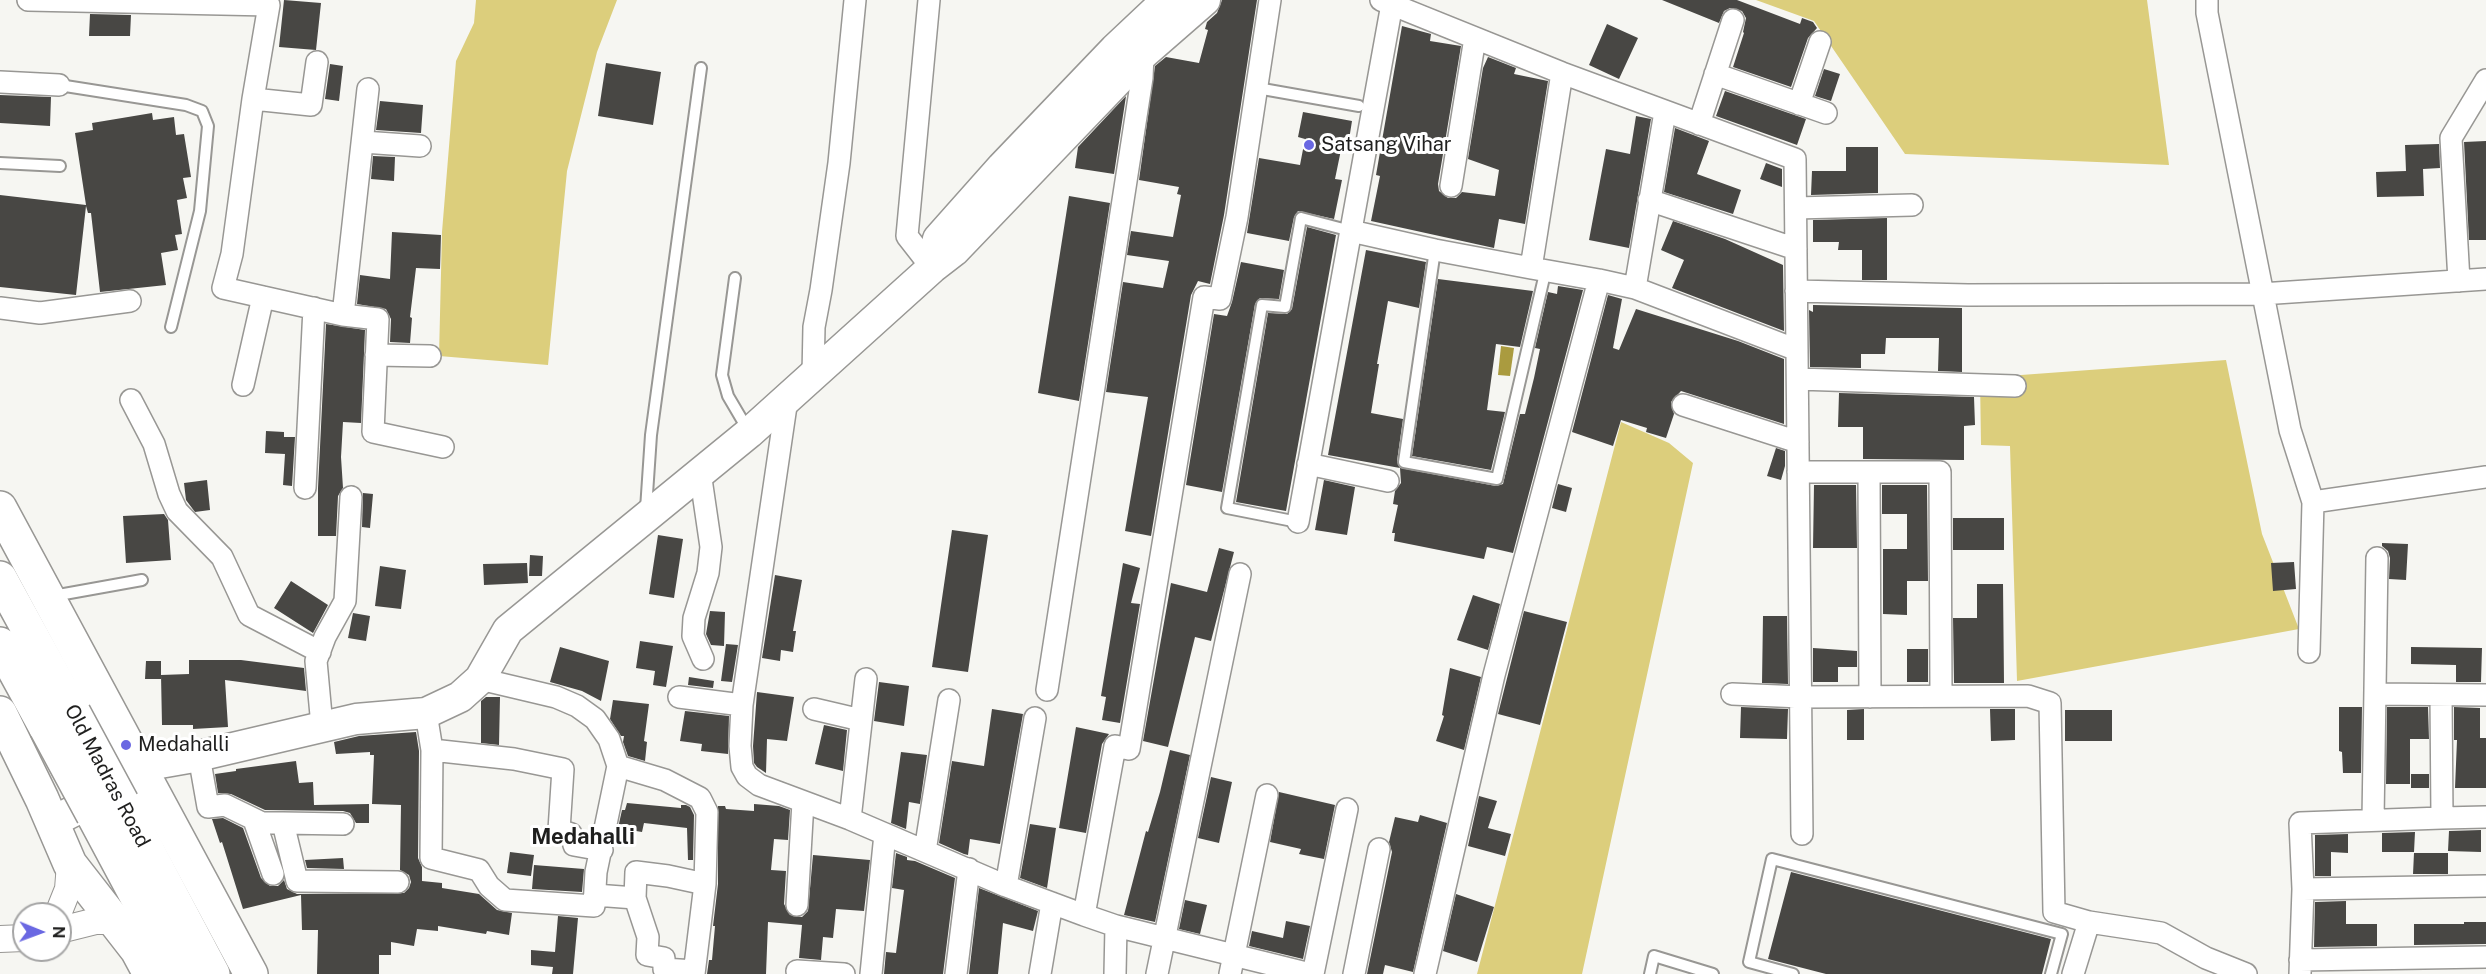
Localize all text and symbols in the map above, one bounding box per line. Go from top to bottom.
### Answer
place label: Satsang Vihar [1321,133,1452,157]
marker: Satsang Vihar [1302,138,1316,152]
street label: Old Madras Road [59,700,155,852]
place label: Medahalli [138,733,229,757]
marker: Medahalli [119,738,133,752]
district label: Medahalli [531,824,635,850]
north arrow [12,902,72,962]
text: N [49,926,68,939]

